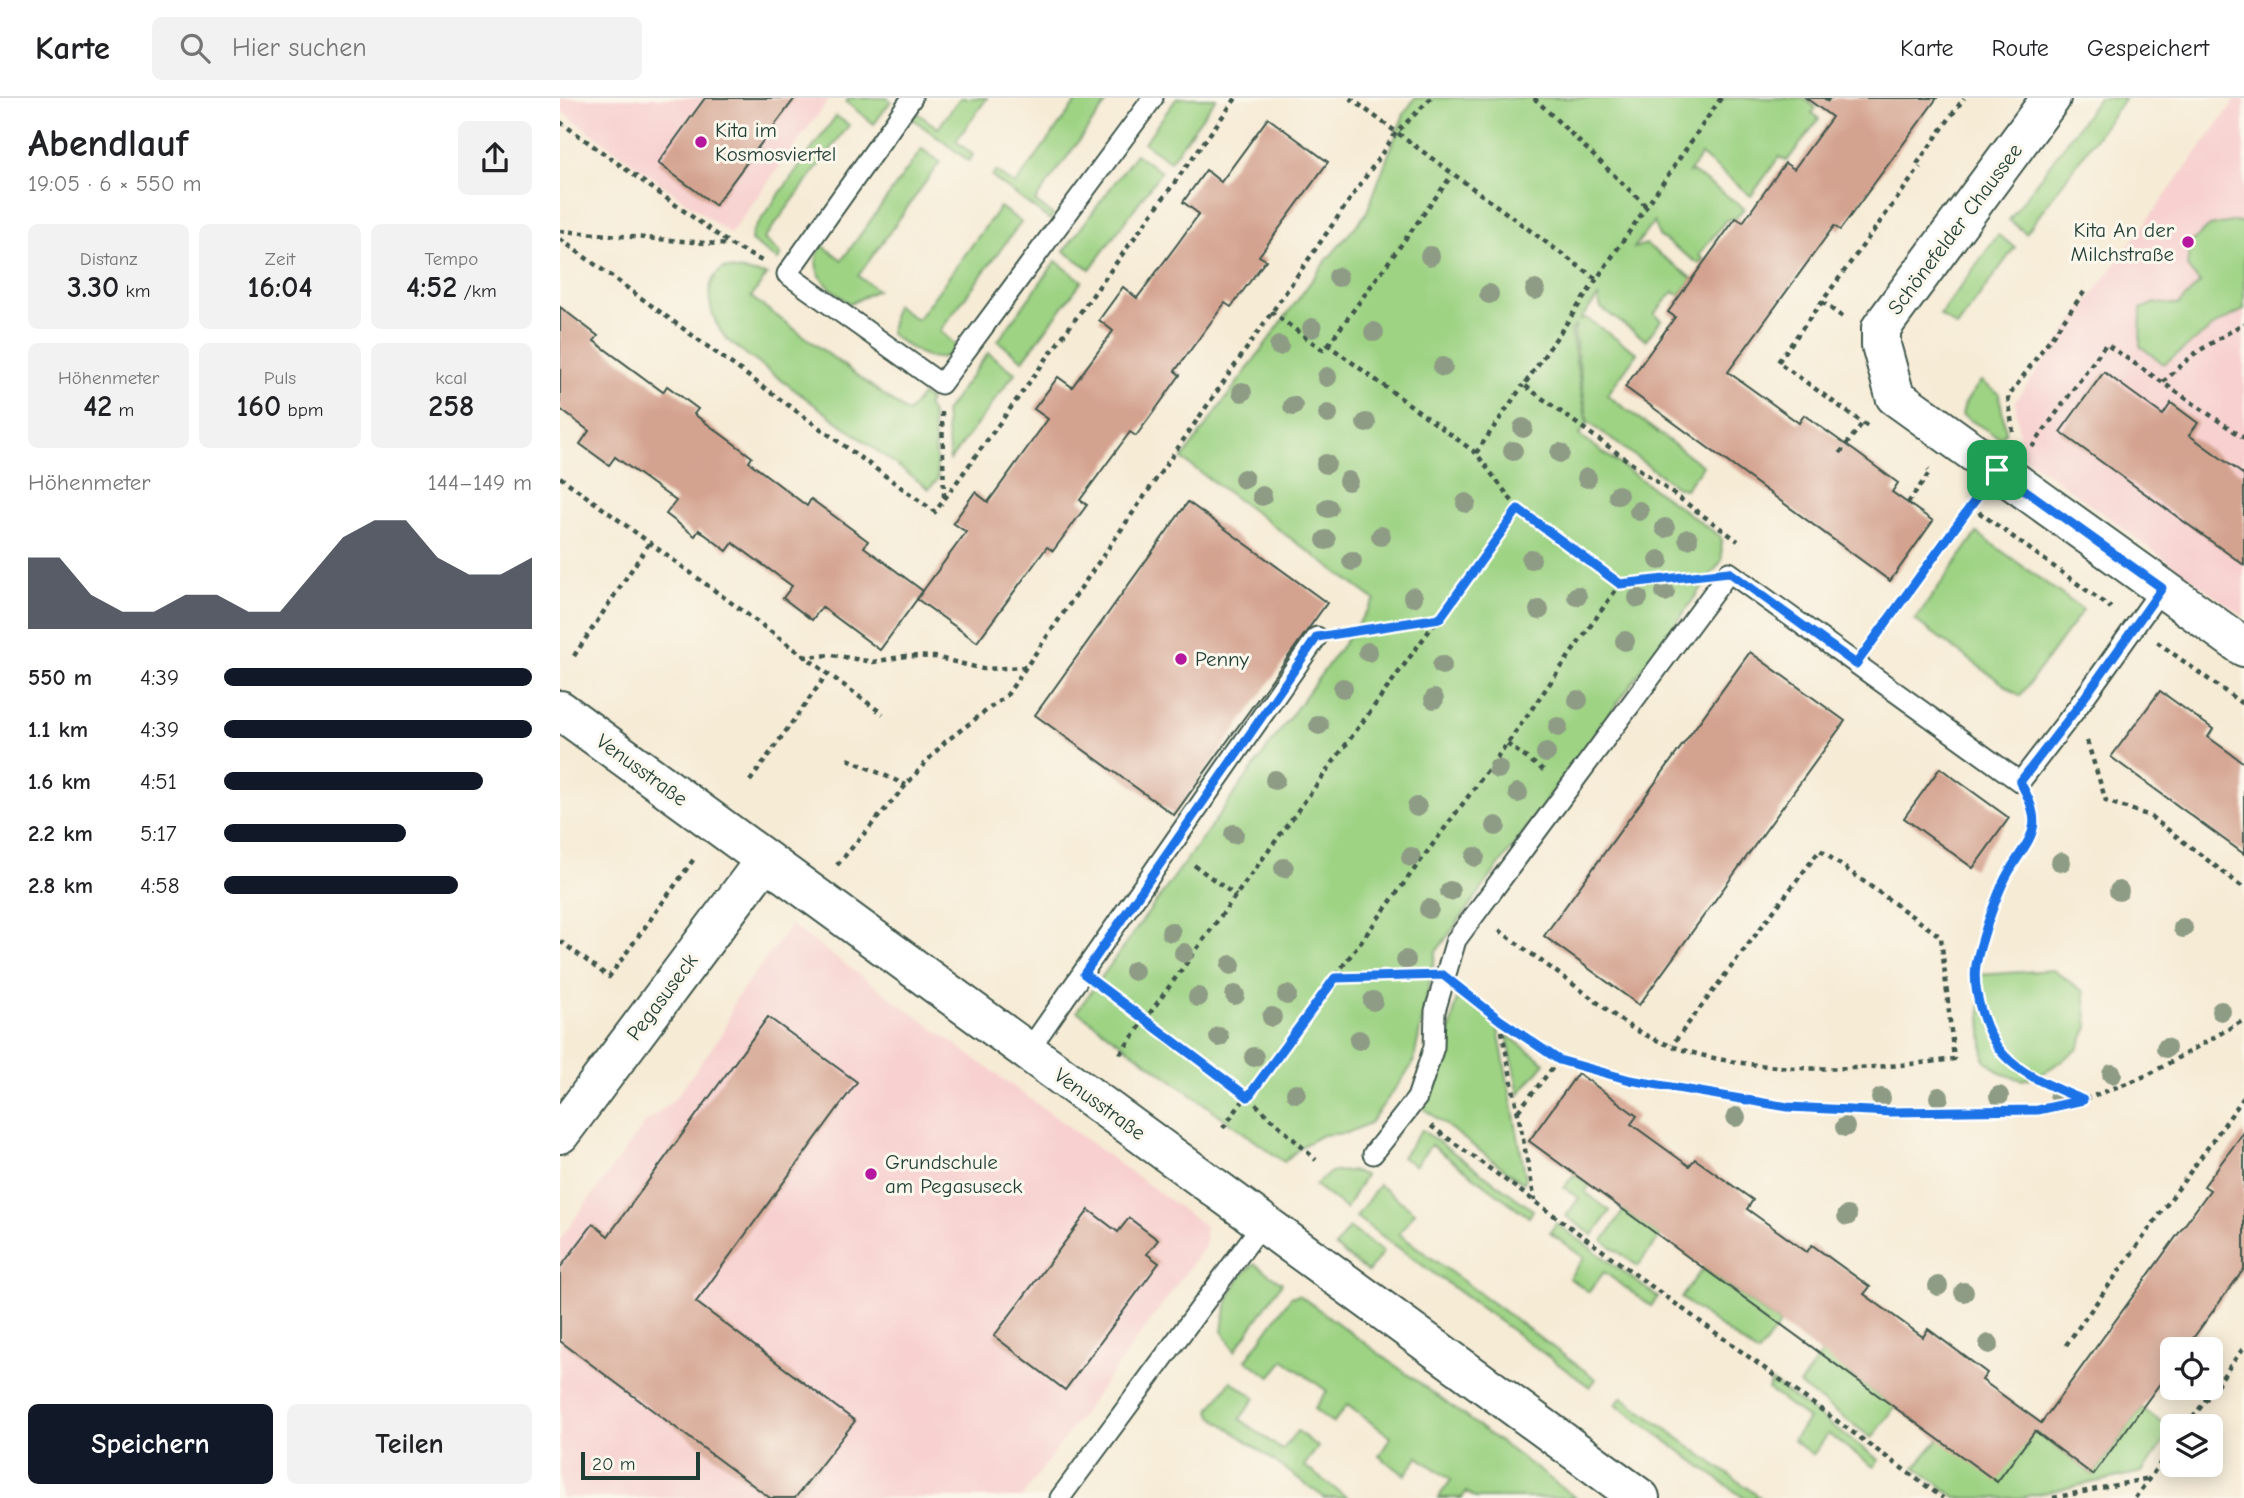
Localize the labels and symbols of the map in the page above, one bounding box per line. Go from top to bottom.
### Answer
place label: Kita im Kosmosviertel [715,118,836,166]
marker: Kita im Kosmosviertel [693,134,709,150]
street label: Schönefelder Chaussee [1883,139,2027,319]
place label: Kita An der Milchstraße [2071,218,2175,266]
marker: Kita An der Milchstraße [2180,234,2196,250]
pin [1967,440,2027,500]
place label: Penny [1195,647,1250,671]
marker: Penny [1173,651,1189,667]
street label: Venusstraße [592,729,692,811]
street label: Pegasuseck [622,949,702,1045]
street label: Venusstraße [1050,1063,1150,1145]
place label: Grundschule am Pegasuseck [885,1150,1023,1198]
marker: Grundschule am Pegasuseck [863,1166,879,1182]
scale bar [581,1449,700,1481]

